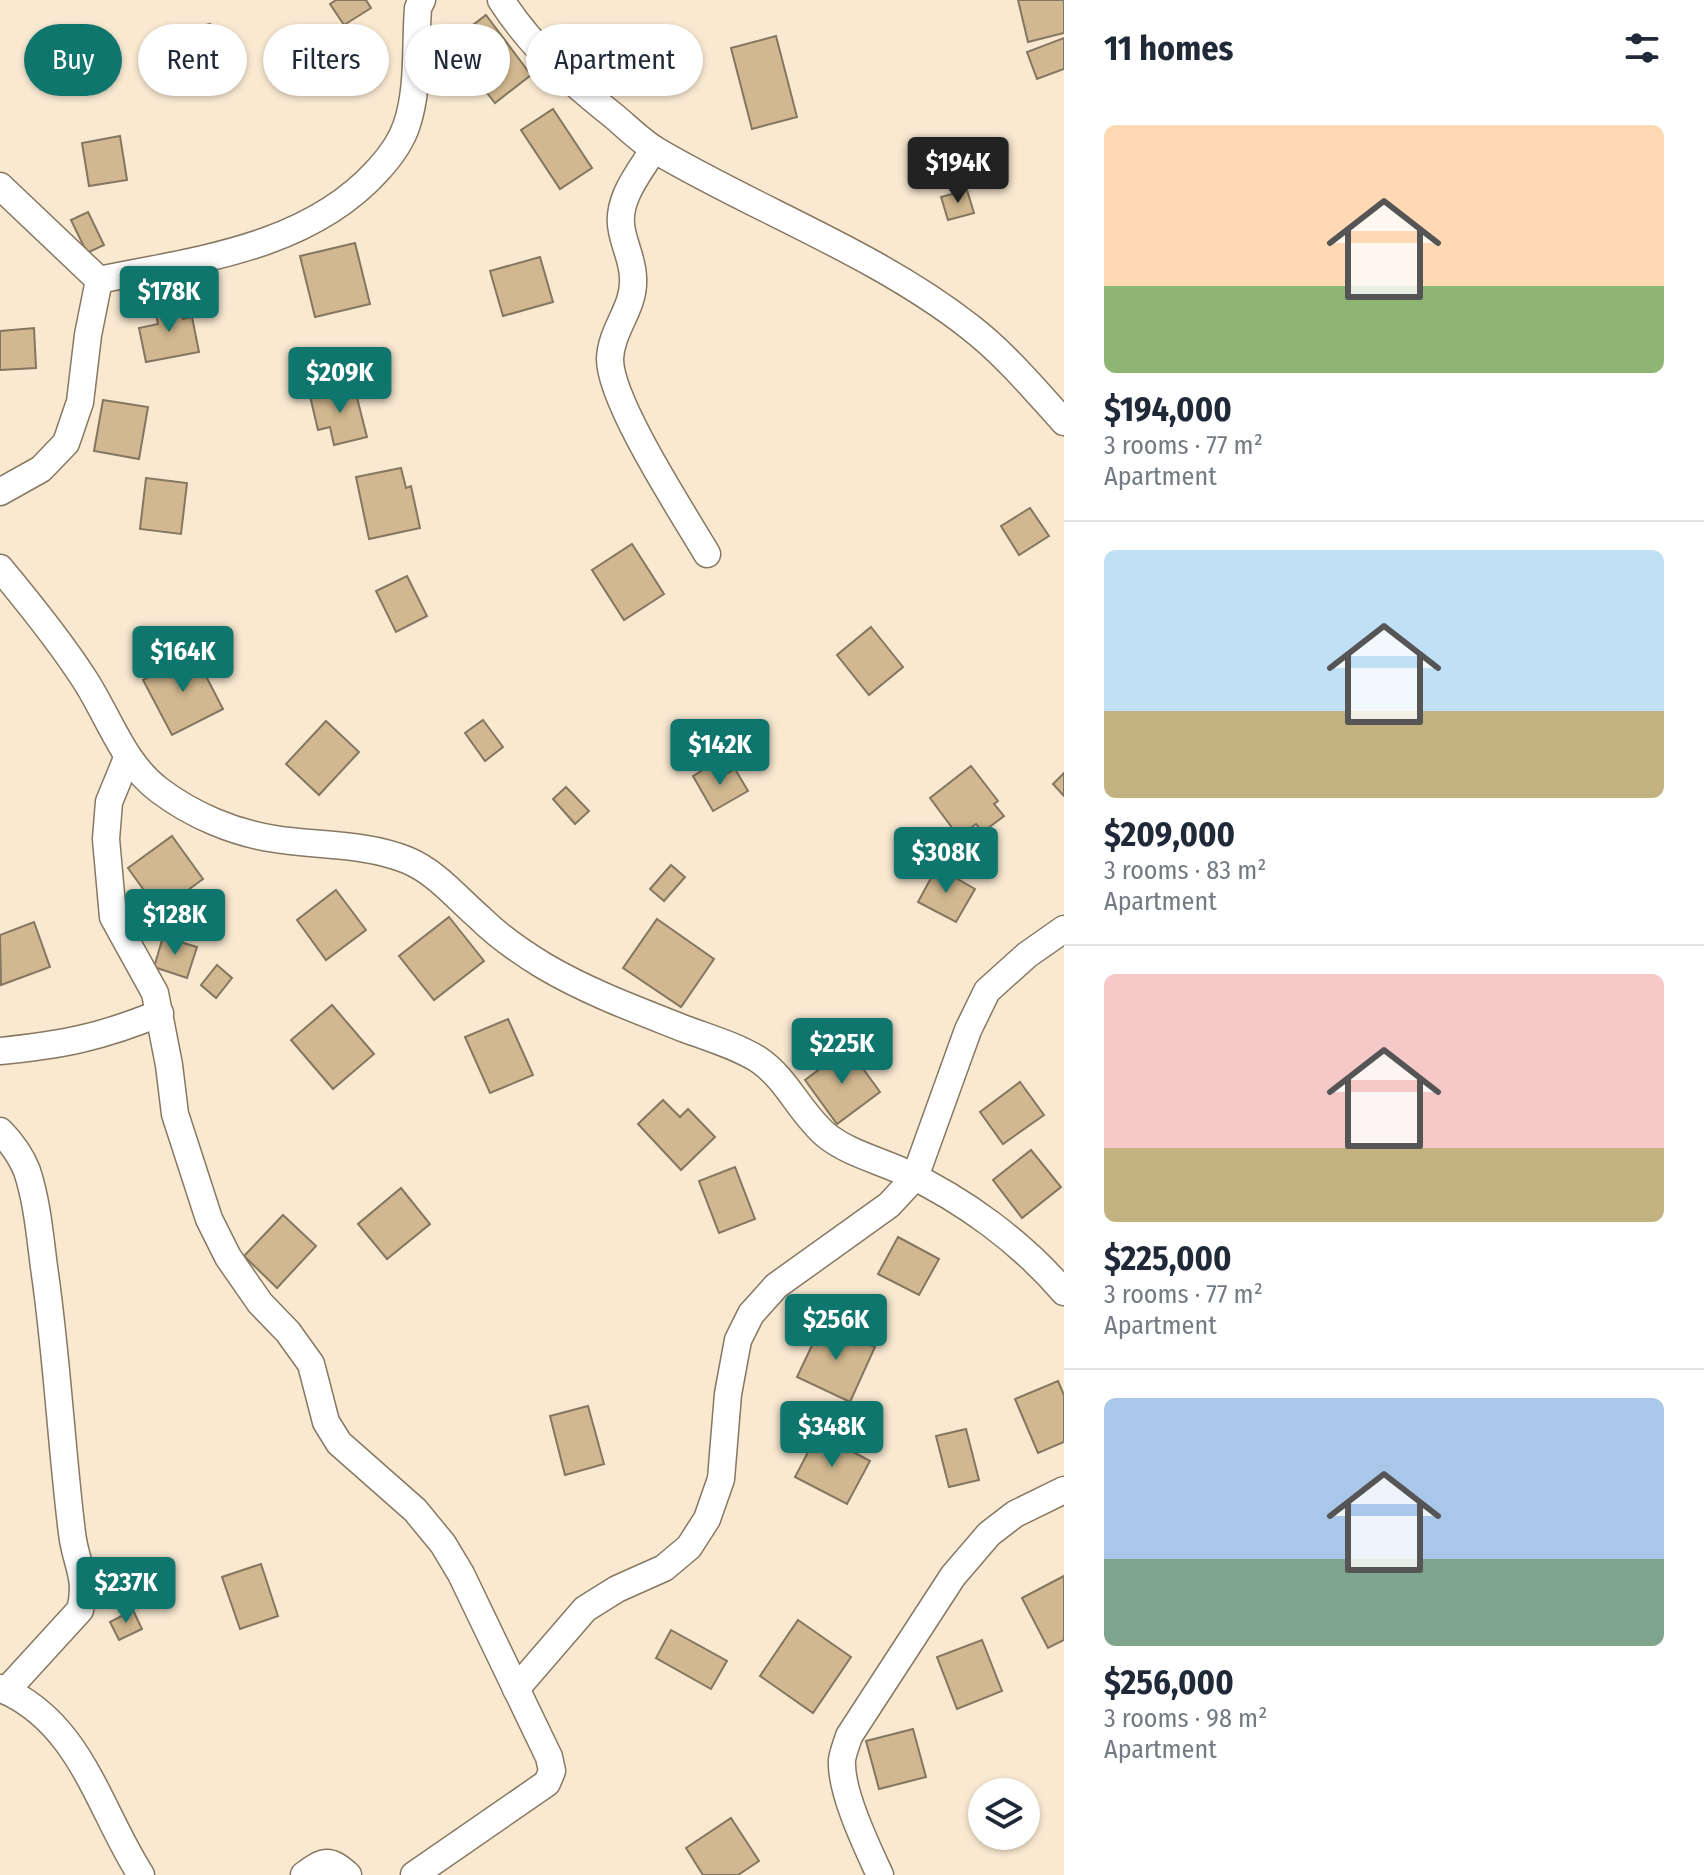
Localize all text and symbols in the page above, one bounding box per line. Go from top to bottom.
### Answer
chip: Buy [24,24,122,96]
chip: Rent [138,24,247,96]
chip: Filters [263,24,389,96]
chip: New [405,24,510,96]
chip: Apartment [526,24,703,96]
icon: filters [1620,26,1664,70]
text: 11 homes [1104,28,1233,69]
pin: $194K [902,137,1014,205]
text: $194K [926,147,990,178]
icon: home [1312,177,1456,321]
pin: $178K [113,266,225,334]
text: $178K [138,276,200,307]
pin: $209K [284,347,396,415]
text: $209K [306,357,374,388]
text: $194,000 [1104,389,1232,430]
text: 3 rooms · 77 m² [1104,430,1263,461]
text: Apartment [1104,461,1217,492]
icon: home [1312,602,1456,746]
pin: $164K [127,626,239,694]
text: $164K [150,636,216,667]
pin: $142K [664,719,776,787]
text: $142K [688,729,752,760]
text: $209,000 [1104,814,1235,855]
pin: $308K [890,827,1002,895]
text: $308K [912,837,980,868]
text: 3 rooms · 83 m² [1104,855,1266,886]
text: Apartment [1104,886,1217,917]
pin: $128K [119,889,231,957]
text: $128K [143,899,207,930]
pin: $225K [786,1018,898,1086]
icon: home [1312,1026,1456,1170]
text: $225K [810,1028,874,1059]
text: $225,000 [1104,1238,1232,1279]
text: 3 rooms · 77 m² [1104,1279,1263,1310]
pin: $256K [780,1294,892,1362]
text: $256K [803,1304,869,1335]
text: Apartment [1104,1310,1217,1341]
pin: $348K [776,1401,888,1469]
text: $348K [798,1411,866,1442]
icon: home [1312,1450,1456,1594]
pin: $237K [70,1557,182,1625]
text: $237K [94,1567,158,1598]
text: $256,000 [1104,1662,1234,1703]
text: 3 rooms · 98 m² [1104,1703,1267,1734]
text: Apartment [1104,1734,1217,1765]
map controls [968,1778,1040,1850]
button: layers [968,1778,1040,1850]

